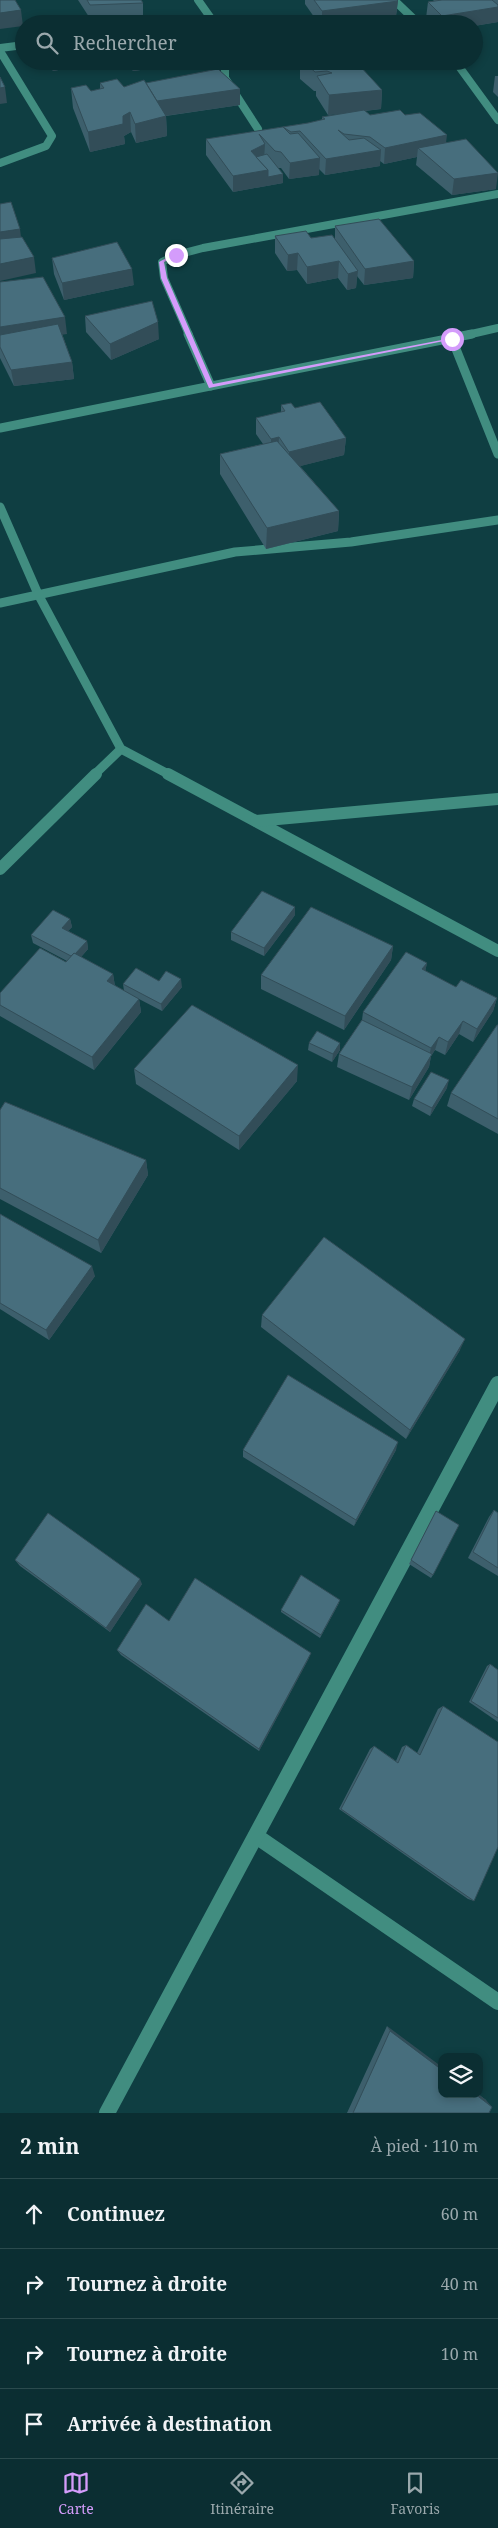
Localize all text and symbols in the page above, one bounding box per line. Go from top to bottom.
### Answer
search box [15,15,483,70]
icon: search [33,29,61,57]
text: Rechercher [73,30,177,56]
route end [165,244,188,267]
route start [441,328,464,351]
map controls [438,2053,483,2098]
button: layers [438,2053,483,2098]
text: 2 min [20,2132,79,2160]
text: À pied · 110 m [371,2135,478,2157]
icon: ahead [20,2200,48,2228]
text: Continuez [67,2201,165,2227]
text: 60 m [441,2203,478,2225]
icon: right [20,2270,48,2298]
text: Tournez à droite [67,2271,227,2297]
text: 40 m [441,2273,478,2295]
icon: right [20,2340,48,2368]
text: Tournez à droite [67,2341,227,2367]
text: 10 m [441,2343,478,2365]
icon: arrive [20,2410,48,2438]
text: Arrivée à destination [67,2411,272,2437]
tab: Carte [58,2469,94,2518]
tab: Itinéraire [210,2469,274,2518]
tab: Favoris [391,2469,440,2518]

